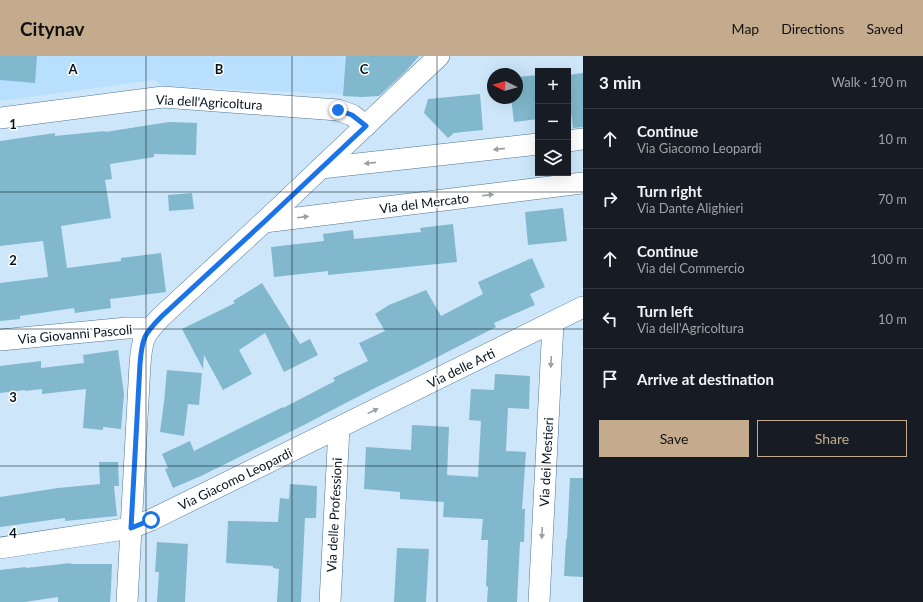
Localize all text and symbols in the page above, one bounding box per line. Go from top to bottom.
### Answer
text: Citynav [20,17,85,40]
text: Map [732,20,759,37]
text: Directions [781,20,844,37]
text: Saved [866,20,903,37]
text: A [67,61,78,77]
text: B [215,61,224,77]
text: C [360,61,369,77]
north arrow [487,68,523,104]
map controls [535,68,571,176]
button: + [535,68,571,104]
text: 3 min [599,72,641,93]
text: Walk · 190 m [831,74,907,90]
street label: Via dell'Agricoltura [155,91,263,113]
route end [329,101,347,119]
button: − [535,104,571,140]
text: 1 [9,116,17,132]
text: Continue [637,122,698,140]
icon: ahead [599,128,621,150]
text: 10 m [878,131,907,147]
button: layers [535,140,571,176]
text: Via Giacomo Leopardi [637,140,762,156]
one-way arrow [493,145,505,152]
one-way arrow [364,160,376,166]
text: Turn right [637,182,702,200]
icon: right [599,188,621,210]
street label: Via del Mercato [378,190,470,216]
text: 70 m [878,191,907,207]
one-way arrow [482,192,494,198]
text: Via Dante Alighieri [637,200,743,216]
one-way arrow [297,214,309,220]
text: Continue [637,242,698,260]
icon: ahead [599,248,621,270]
text: 100 m [870,251,907,267]
text: 2 [9,252,17,268]
text: Via del Commercio [637,260,745,276]
text: Turn left [637,302,693,320]
icon: left [599,308,621,330]
text: 10 m [878,311,907,327]
text: Via dell'Agricoltura [637,320,744,336]
street label: Via Giovanni Pascoli [17,321,133,347]
street label: Via delle Arti [425,345,497,391]
one-way arrow [547,356,554,368]
icon: arrive [599,368,621,390]
text: Arrive at destination [637,370,774,388]
text: 3 [9,389,17,405]
one-way arrow [368,408,379,414]
street label: Via dei Mestieri [536,417,556,507]
button: Save [599,420,749,457]
button: Share [757,420,907,457]
street label: Via Giacomo Leopardi [175,444,295,514]
street label: Via delle Professioni [323,457,345,573]
route start [142,511,160,529]
text: 4 [9,525,17,541]
one-way arrow [539,527,546,539]

